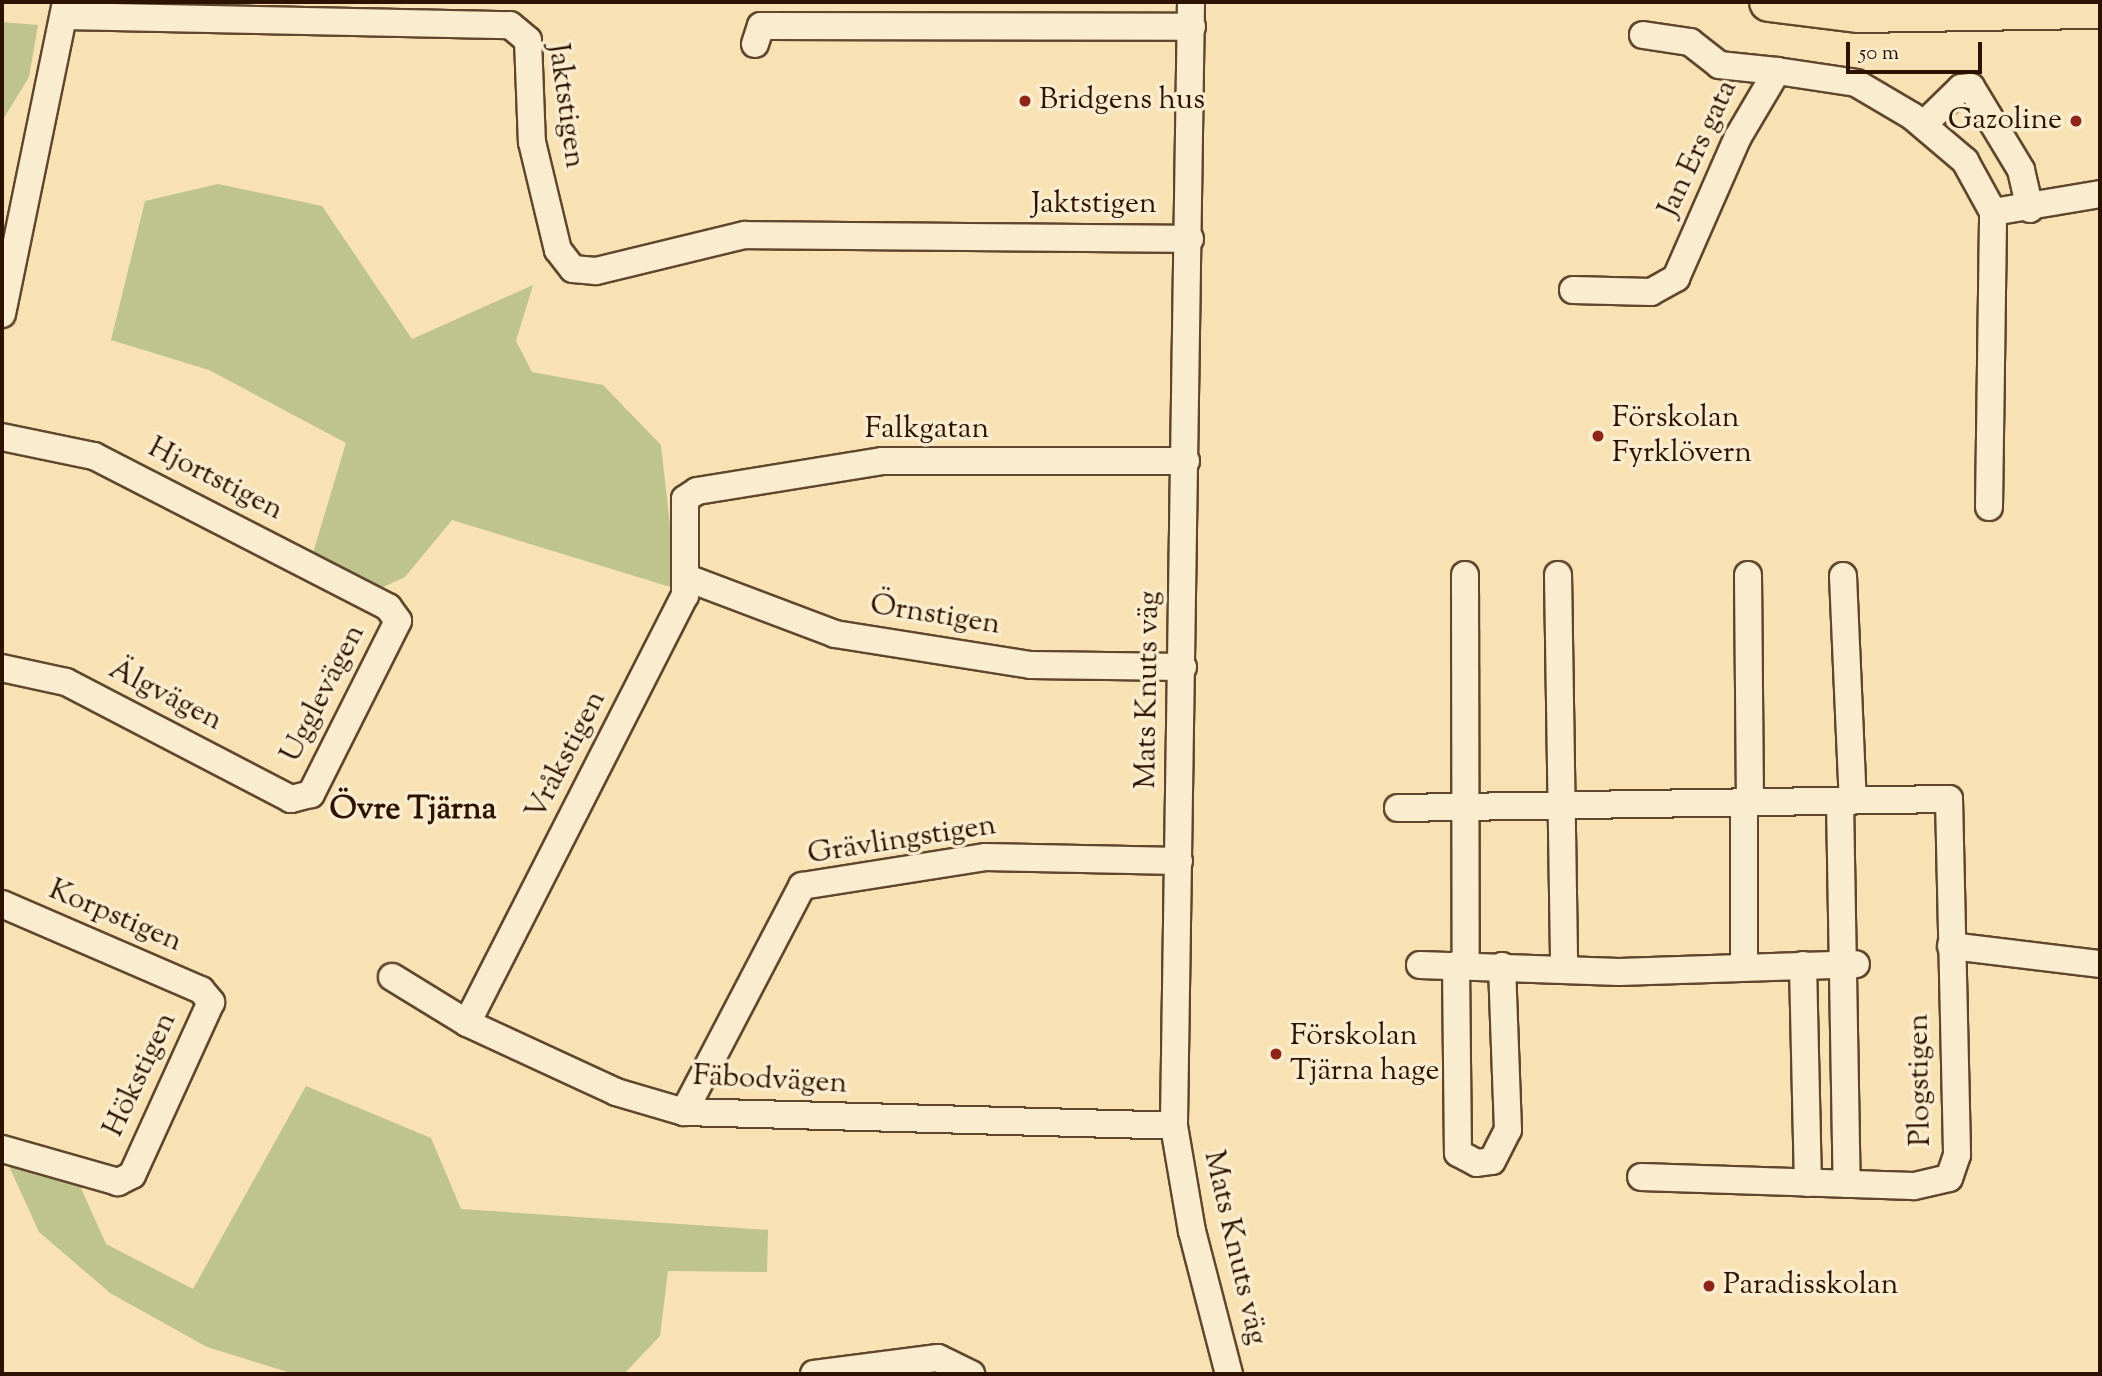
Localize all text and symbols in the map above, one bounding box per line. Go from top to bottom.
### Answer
scale bar [1850,28,1986,72]
text: 50 m [1859,39,1899,69]
street label: Jaktstigen [538,41,592,171]
street label: Jan Ers gata [1652,75,1746,223]
place label: Bridgens hus [1039,83,1205,119]
marker: Bridgens hus [1017,93,1033,109]
place label: Gazoline [1948,103,2062,139]
marker: Gazoline [2068,113,2084,129]
street label: Jaktstigen [1031,187,1157,223]
place label: Förskolan Fyrklövern [1612,401,1752,471]
street label: Falkgatan [865,412,989,448]
marker: Förskolan Fyrklövern [1590,428,1606,444]
street label: Hjortstigen [141,431,289,529]
street label: Örnstigen [867,588,1003,644]
street label: Mats Knuts väg [1129,591,1169,789]
street label: Ugglevägen [274,619,374,769]
street label: Älgvägen [102,652,228,740]
street label: Vråkstigen [519,685,615,827]
district label: Övre Tjärna [330,791,496,829]
street label: Grävlingstigen [805,808,999,874]
street label: Korpstigen [43,873,187,961]
street label: Hökstigen [97,1007,185,1143]
street label: Plogstigen [1902,1013,1940,1147]
place label: Förskolan Tjärna hage [1290,1019,1439,1090]
marker: Förskolan Tjärna hage [1268,1046,1284,1062]
street label: Fäbodvägen [692,1059,848,1103]
street label: Mats Knuts väg [1194,1147,1274,1349]
place label: Paradisskolan [1723,1268,1899,1304]
marker: Paradisskolan [1701,1278,1717,1294]

